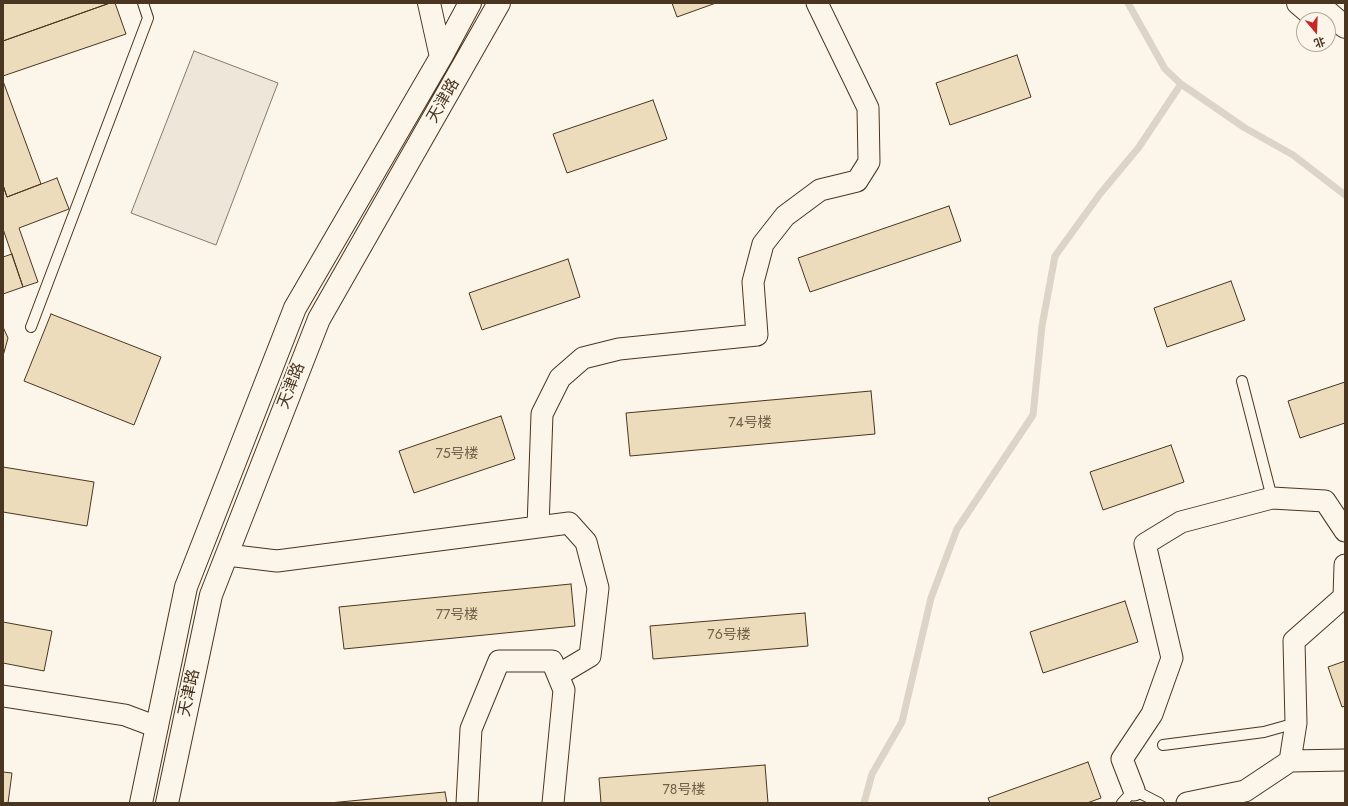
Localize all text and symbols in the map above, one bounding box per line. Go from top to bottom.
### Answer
north arrow [1296,12,1336,52]
text: 北 [1312,33,1327,52]
street label: 天津路 [424,75,464,127]
street label: 天津路 [274,360,310,412]
house number: 74号楼 [728,416,772,432]
house number: 75号楼 [435,447,479,463]
house number: 77号楼 [436,608,478,624]
house number: 76号楼 [707,628,751,644]
street label: 天津路 [176,668,204,718]
house number: 78号楼 [663,783,705,799]

